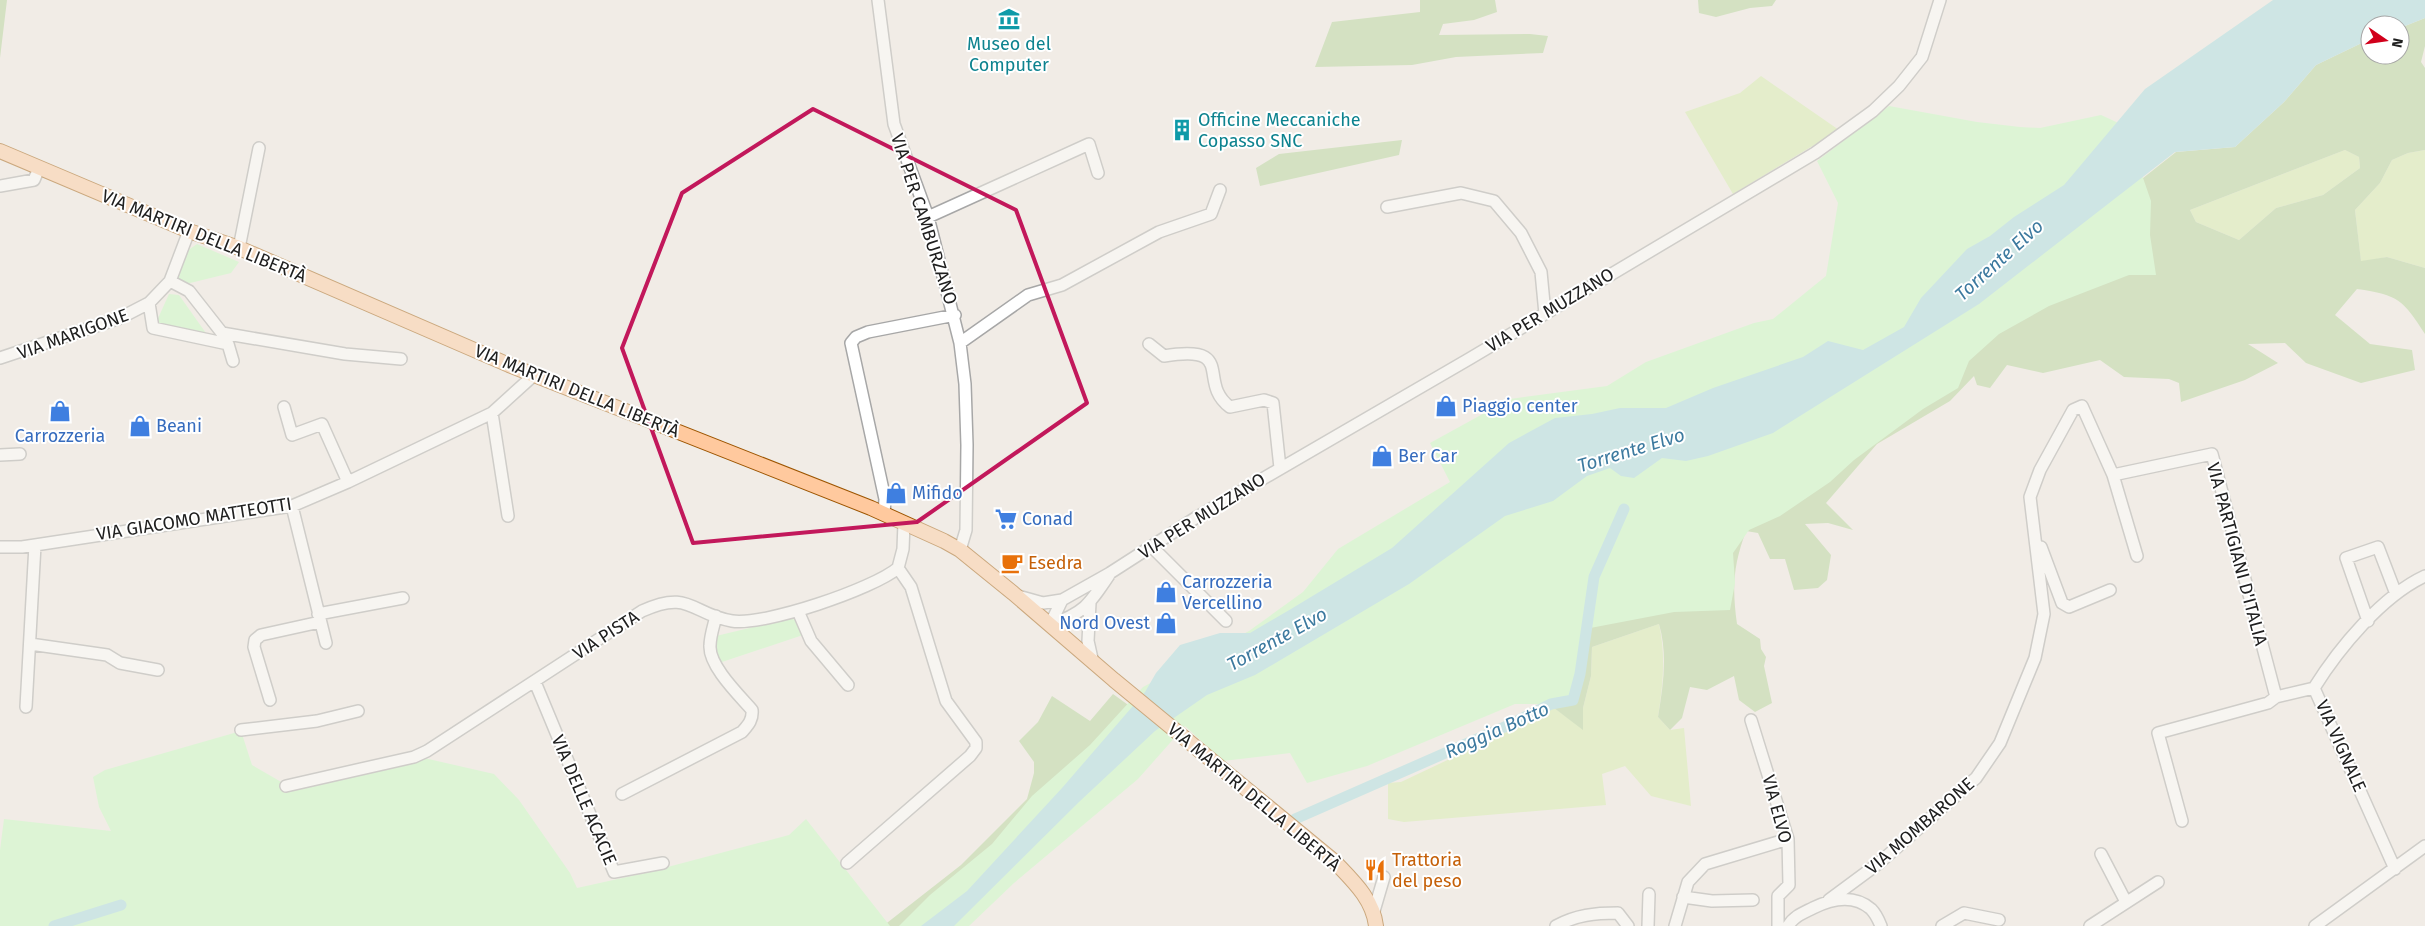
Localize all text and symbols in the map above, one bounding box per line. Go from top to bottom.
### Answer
museum icon: Museo del Computer [996,6,1022,32]
north arrow [2360,15,2410,65]
place label: Museo del Computer [967,33,1051,76]
text: N [2388,36,2407,49]
place label: Officine Meccaniche Copasso SNC [1198,109,1361,152]
building icon: Officine Meccaniche Copasso SNC [1169,117,1195,143]
street label: VIA PER CAMBURZANO [886,131,962,307]
street label: VIA MARTIRI DELLA LIBERTÀ [98,184,311,288]
water label: Torrente Elvo [1950,214,2048,306]
street label: VIA PER MUZZANO [1482,263,1618,357]
street label: VIA MARIGONE [14,304,132,364]
street label: VIA MARTIRI DELLA LIBERTÀ [471,339,684,443]
shop icon: Piaggio center [1433,393,1459,419]
place label: Piaggio center [1462,395,1578,417]
shop icon: Carrozzeria [47,398,73,424]
shop icon: Beani [127,413,153,439]
place label: Beani [156,415,202,437]
water label: Torrente Elvo [1575,423,1687,477]
place label: Carrozzeria [15,425,105,447]
shop icon: Ber Car [1369,443,1395,469]
place label: Ber Car [1398,445,1457,467]
street label: VIA PARTIGIANI D'ITALIA [2202,460,2272,649]
street label: VIA PER MUZZANO [1134,468,1270,564]
shop icon: Mifido [883,480,909,506]
place label: Mifido [912,482,963,504]
street label: VIA GIACOMO MATTEOTTI [95,493,293,545]
supermarket icon: Conad [993,506,1019,532]
place label: Conad [1022,508,1073,530]
cafe icon: Esedra [999,550,1025,576]
place label: Esedra [1028,552,1083,574]
place label: Carrozzeria Vercellino [1182,571,1273,614]
shop icon: Carrozzeria Vercellino [1153,579,1179,605]
water label: Torrente Elvo [1223,602,1331,676]
street label: VIA PISTA [569,605,644,664]
shop icon: Nord Ovest [1153,610,1179,636]
place label: Nord Ovest [1059,612,1151,634]
water label: Roggia Botto [1441,697,1553,763]
street label: VIA VIGNALE [2311,697,2371,795]
street label: VIA MARTIRI DELLA LIBERTÀ [1163,717,1346,876]
street label: VIA DELLE ACACIE [547,732,621,868]
street label: VIA ELVO [1757,772,1797,846]
street label: VIA MOMBARONE [1861,773,1979,879]
place label: Trattoria del peso [1392,849,1462,892]
restaurant icon: Trattoria del peso [1362,857,1388,883]

